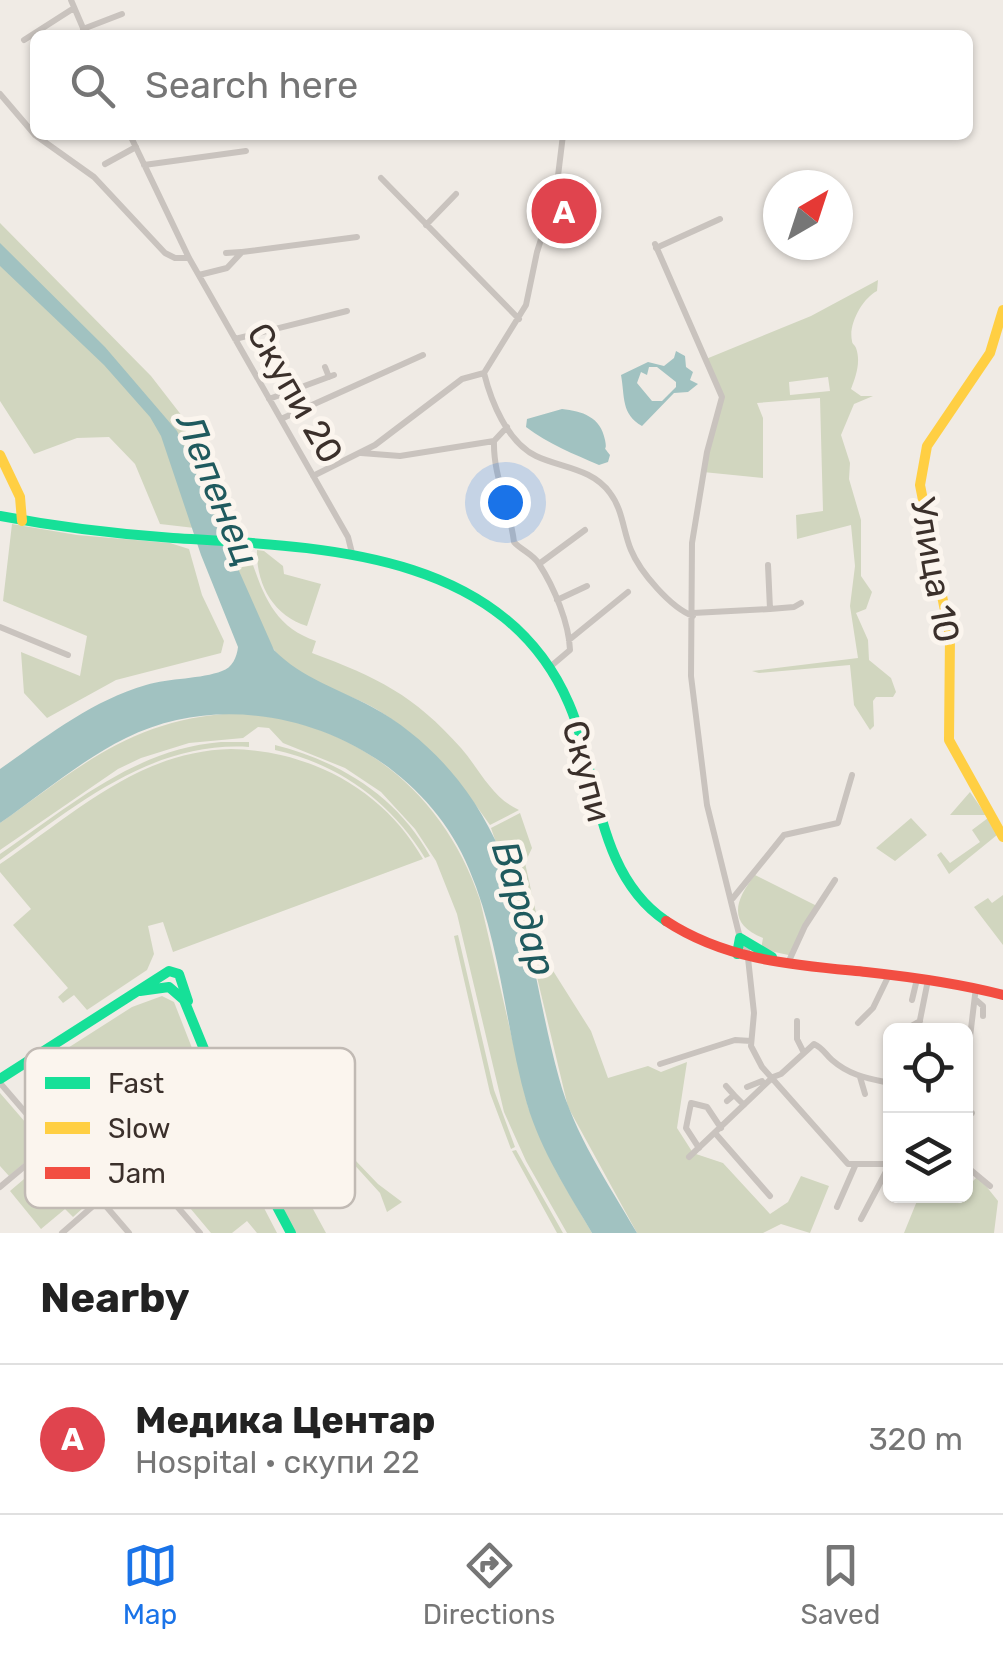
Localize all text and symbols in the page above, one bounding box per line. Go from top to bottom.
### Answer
search box [30,30,973,140]
icon: search [65,58,120,113]
text: Search here [145,62,358,108]
north arrow [763,170,853,260]
pin: A [532,174,596,248]
street label: Скупи 20 [238,316,352,470]
water label: Лепенец [166,406,269,573]
your location [480,477,531,528]
street label: Улица 10 [902,494,968,646]
street label: Скупи [553,716,621,826]
water label: Вардар [482,835,566,981]
map controls [883,1023,973,1203]
button: locate [883,1023,973,1113]
legend [25,1048,355,1208]
text: Fast [108,1067,164,1100]
text: Slow [108,1112,170,1145]
button: layers [883,1113,973,1203]
text: Jam [108,1157,166,1190]
text: Nearby [40,1273,190,1323]
text: Медика Центар [135,1397,435,1443]
text: A [61,1420,84,1458]
text: 320 m [868,1420,963,1458]
text: Hospital · скупи 22 [135,1443,420,1481]
tab: Map [123,1538,178,1631]
tab: Directions [423,1538,555,1631]
tab: Saved [800,1538,880,1631]

